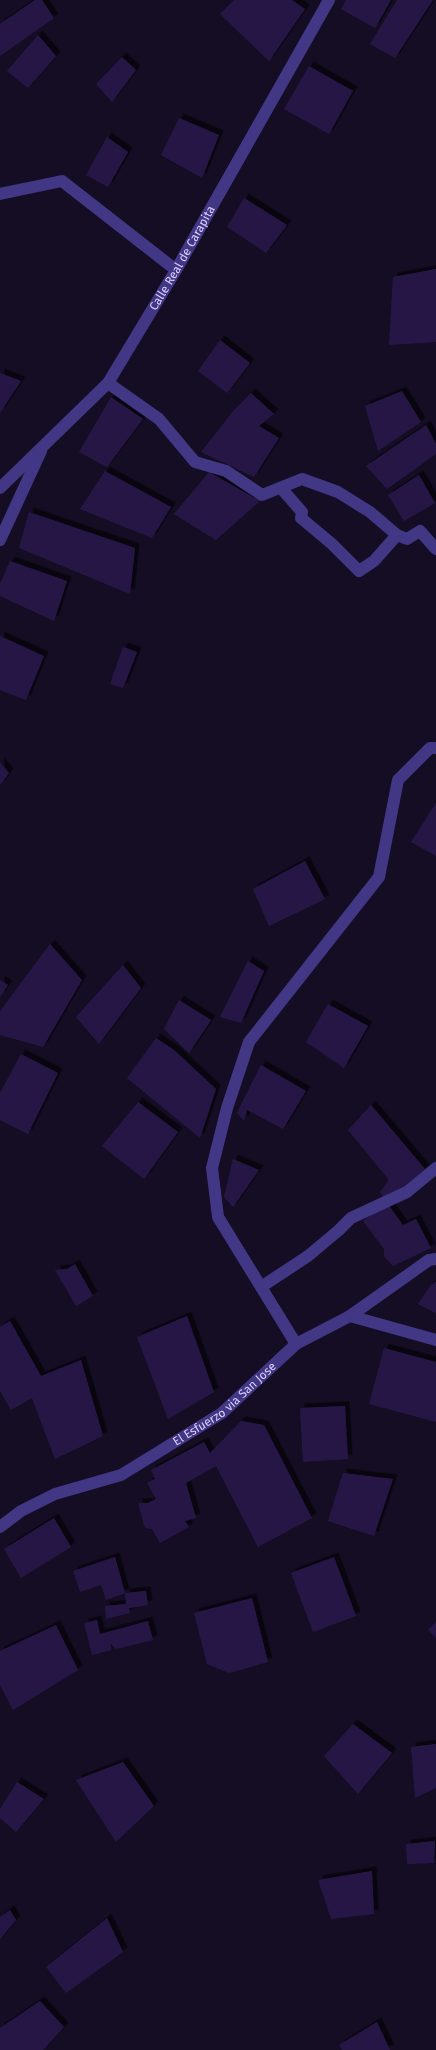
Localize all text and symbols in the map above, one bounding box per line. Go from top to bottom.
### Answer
street label: Calle Real de Carapita [146,203,218,313]
street label: El Esfuerzo via San Jose [170,1359,279,1448]

